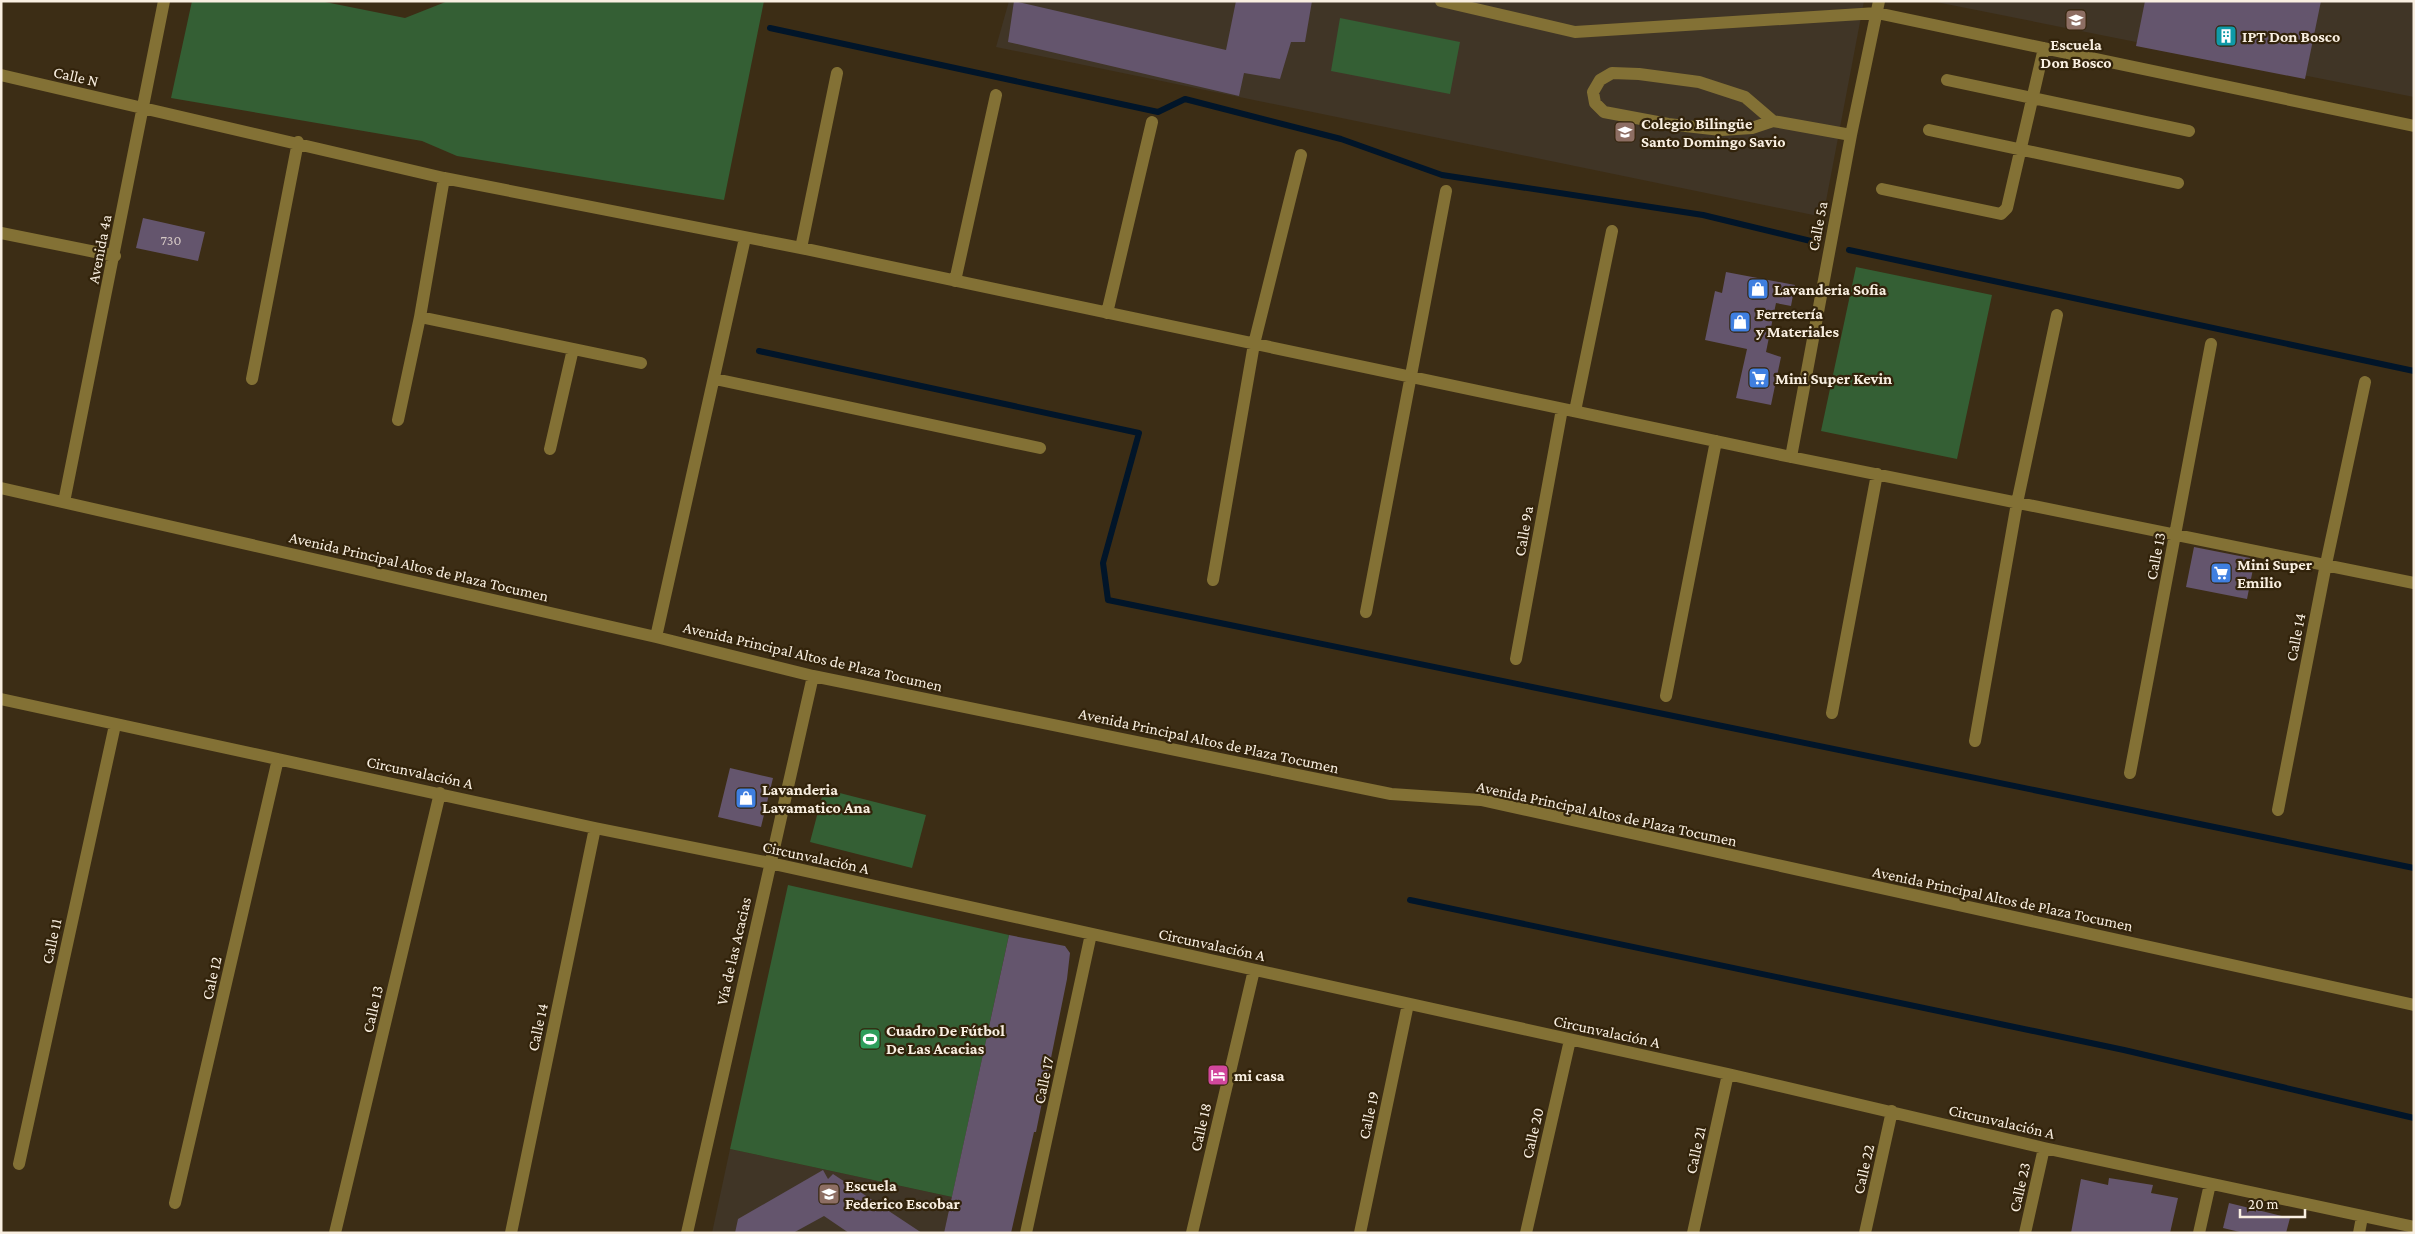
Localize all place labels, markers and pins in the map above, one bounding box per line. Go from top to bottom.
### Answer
school or university icon: Escuela Don Bosco [2064,8,2088,32]
building icon: IPT Don Bosco [2214,24,2238,48]
place label: IPT Don Bosco [2242,28,2340,45]
place label: Escuela Don Bosco [2040,36,2112,71]
place label: Colegio Bilingüe Santo Domingo Savio [1641,115,1786,150]
school or university icon: Colegio Bilingüe Santo Domingo Savio [1613,120,1637,144]
shop icon: Lavanderia Sofia [1746,277,1770,301]
place label: Lavanderia Sofia [1774,281,1887,298]
place label: Ferretería y Materiales [1755,305,1840,340]
shop icon: Ferretería y Materiales [1728,310,1752,334]
supermarket icon: Mini Super Kevin [1747,366,1771,390]
place label: Mini Super Kevin [1775,370,1892,387]
place label: Mini Super Emilio [2237,556,2313,591]
supermarket icon: Mini Super Emilio [2209,561,2233,585]
place label: Lavanderia Lavamatico Ana [762,781,871,816]
shop icon: Lavanderia Lavamatico Ana [734,786,758,810]
place label: Cuadro De Fútbol De Las Acacias [886,1022,1005,1057]
sports icon: Cuadro De Fútbol De Las Acacias [858,1027,882,1051]
hotel icon: mi casa [1206,1063,1230,1087]
place label: mi casa [1234,1067,1285,1084]
place label: Escuela Federico Escobar [845,1177,961,1212]
school or university icon: Escuela Federico Escobar [817,1182,841,1206]

